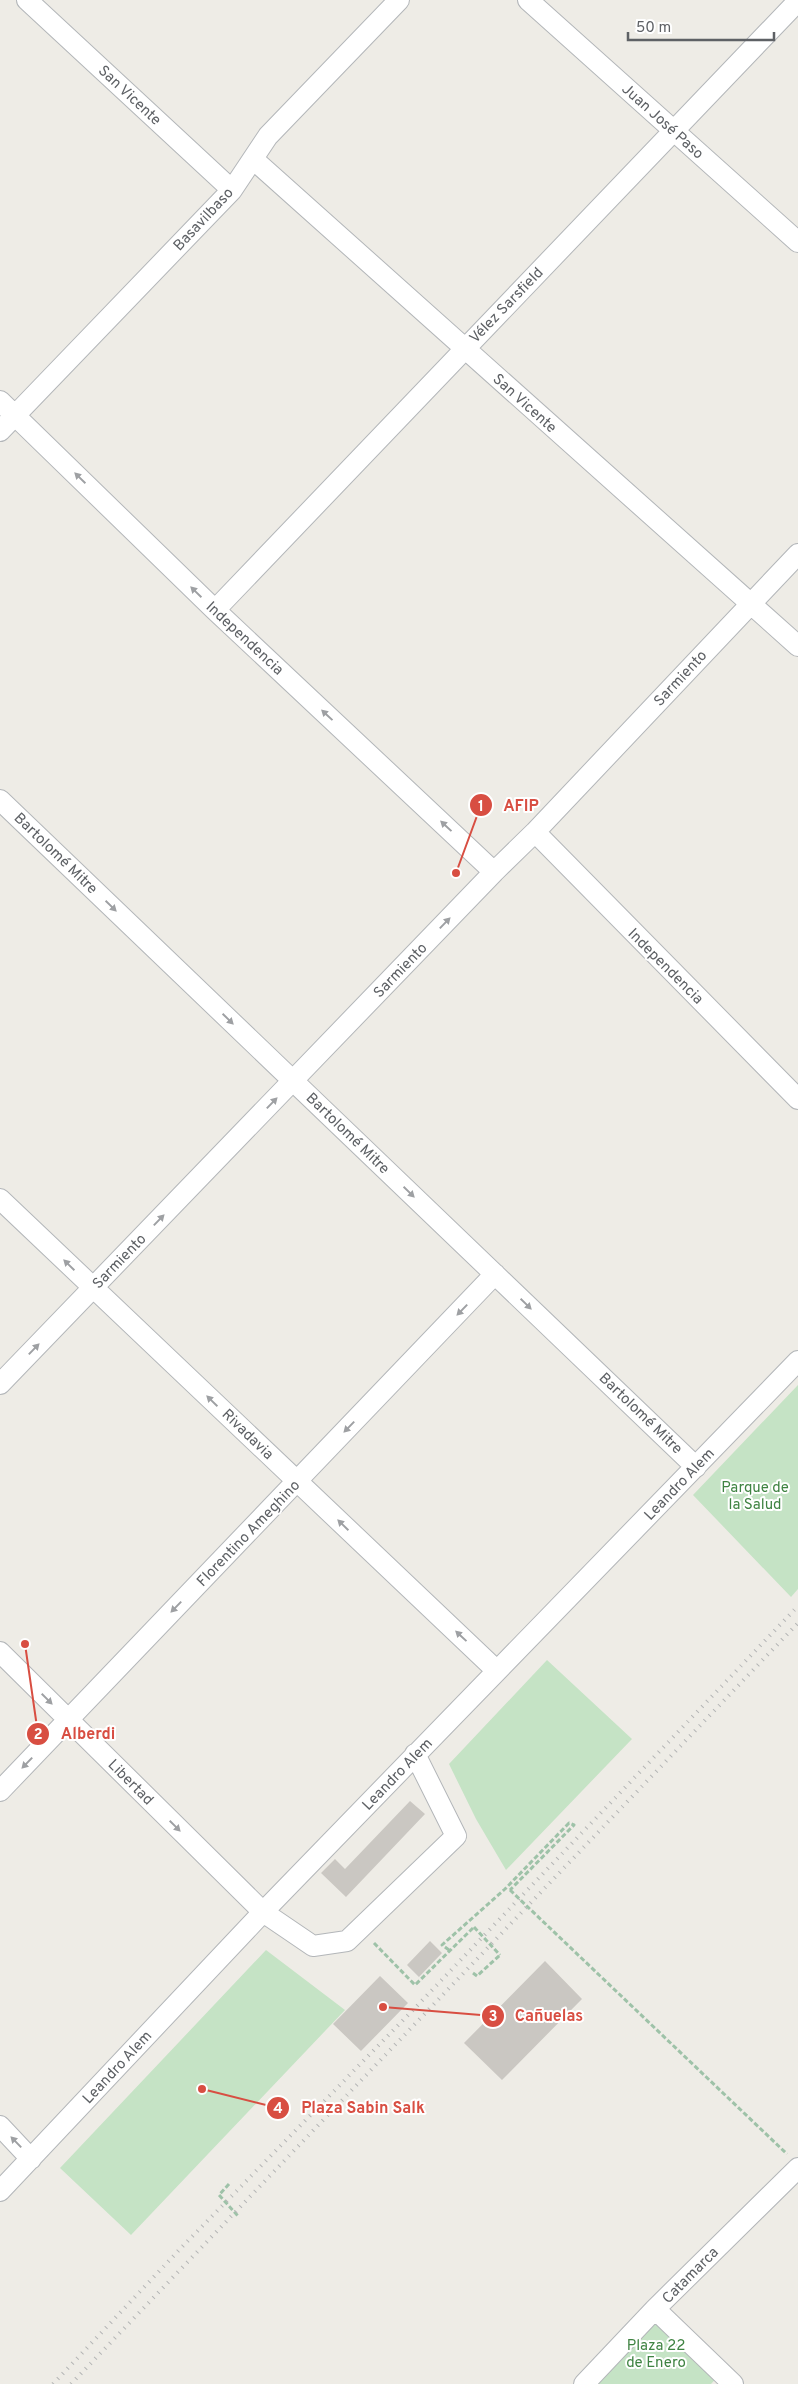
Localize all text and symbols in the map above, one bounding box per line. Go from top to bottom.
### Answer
scale bar [628,10,774,42]
text: 50 m [636,19,671,38]
street label: San Vicente [93,62,165,130]
street label: Juan José Paso [617,80,707,164]
street label: Basavilbaso [170,184,238,256]
street label: Vélez Sarsfield [466,264,548,348]
street label: San Vicente [488,370,560,438]
one-way arrow [74,473,86,485]
one-way arrow [190,586,202,598]
street label: Independencia [201,598,287,680]
street label: Sarmiento [650,647,712,711]
one-way arrow [321,709,333,721]
callout: AFIP [468,790,549,821]
text: AFIP [503,797,539,817]
text: 1 [478,798,484,817]
street label: Bartolomé Mitre [9,809,101,899]
one-way arrow [440,820,452,832]
one-way arrow [105,900,117,912]
one-way arrow [439,917,451,929]
street label: Independencia [623,925,707,1009]
street label: Sarmiento [370,939,432,1003]
one-way arrow [222,1013,234,1025]
street label: Bartolomé Mitre [301,1089,393,1179]
one-way arrow [266,1097,278,1109]
one-way arrow [403,1185,415,1197]
one-way arrow [153,1214,165,1226]
street label: Sarmiento [89,1230,151,1294]
one-way arrow [64,1259,76,1271]
one-way arrow [520,1298,532,1310]
one-way arrow [456,1303,468,1315]
one-way arrow [28,1344,40,1356]
street label: Bartolomé Mitre [594,1369,686,1459]
one-way arrow [207,1395,219,1407]
street label: Rivadavia [217,1406,277,1464]
one-way arrow [343,1421,355,1433]
street label: Leandro Alem [641,1445,719,1525]
street label: Florentino Ameghino [193,1477,305,1591]
park label: Parque de la Salud [721,1479,789,1515]
one-way arrow [337,1519,349,1531]
one-way arrow [170,1601,182,1613]
one-way arrow [455,1630,467,1642]
one-way arrow [41,1693,53,1705]
callout: Alberdi [26,1718,125,1749]
text: Alberdi [61,1725,115,1745]
text: 2 [33,1726,43,1745]
street label: Leandro Alem [359,1735,437,1815]
one-way arrow [21,1756,33,1768]
street label: Libertad [103,1756,157,1810]
one-way arrow [169,1819,181,1831]
callout: Cañuelas [480,2000,593,2031]
text: Cañuelas [515,2007,583,2027]
text: 3 [489,2008,498,2027]
street label: Leandro Alem [79,2027,157,2109]
callout: Plaza Sabin Salk [266,2092,435,2123]
text: Plaza Sabin Salk [301,2099,425,2119]
text: 4 [273,2100,283,2119]
one-way arrow [10,2136,22,2148]
street label: Catamarca [659,2244,723,2308]
park label: Plaza 22 de Enero [626,2337,686,2373]

